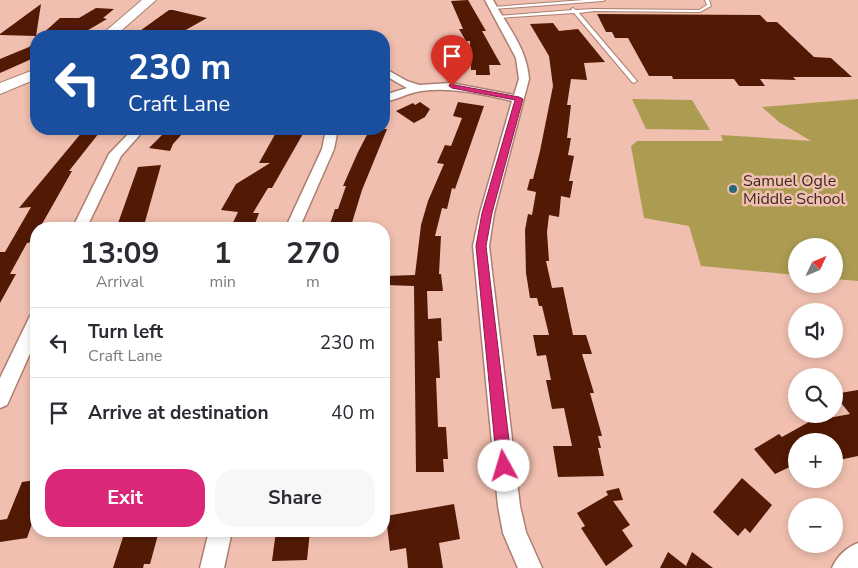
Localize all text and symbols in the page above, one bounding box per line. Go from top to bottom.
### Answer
pin [431,35,473,86]
icon: arrive [438,42,466,70]
text: 230 m [128,44,231,91]
icon: left [45,50,110,115]
text: Craft Lane [128,89,230,119]
place label: Samuel Ogle Middle School [743,170,845,210]
marker: Samuel Ogle Middle School [727,183,739,195]
text: 13:09 [80,233,159,274]
text: 1 [214,233,232,274]
text: 270 [286,233,340,274]
north arrow [788,238,842,292]
map controls [788,238,843,553]
text: Arrival [96,271,144,293]
text: min [209,271,236,293]
text: m [306,271,320,293]
button: sound [788,303,843,358]
text: Turn left [88,319,163,345]
icon: left [45,329,73,357]
text: 230 m [320,330,375,356]
text: Craft Lane [88,345,162,367]
button: search [788,368,843,423]
icon: arrive [45,399,73,427]
text: Arrive at destination [88,400,269,426]
text: 40 m [331,400,375,426]
button: + [788,433,843,488]
position arrow [477,439,529,491]
button: Exit [45,469,205,527]
button: Share [215,469,375,527]
button: − [788,498,843,553]

